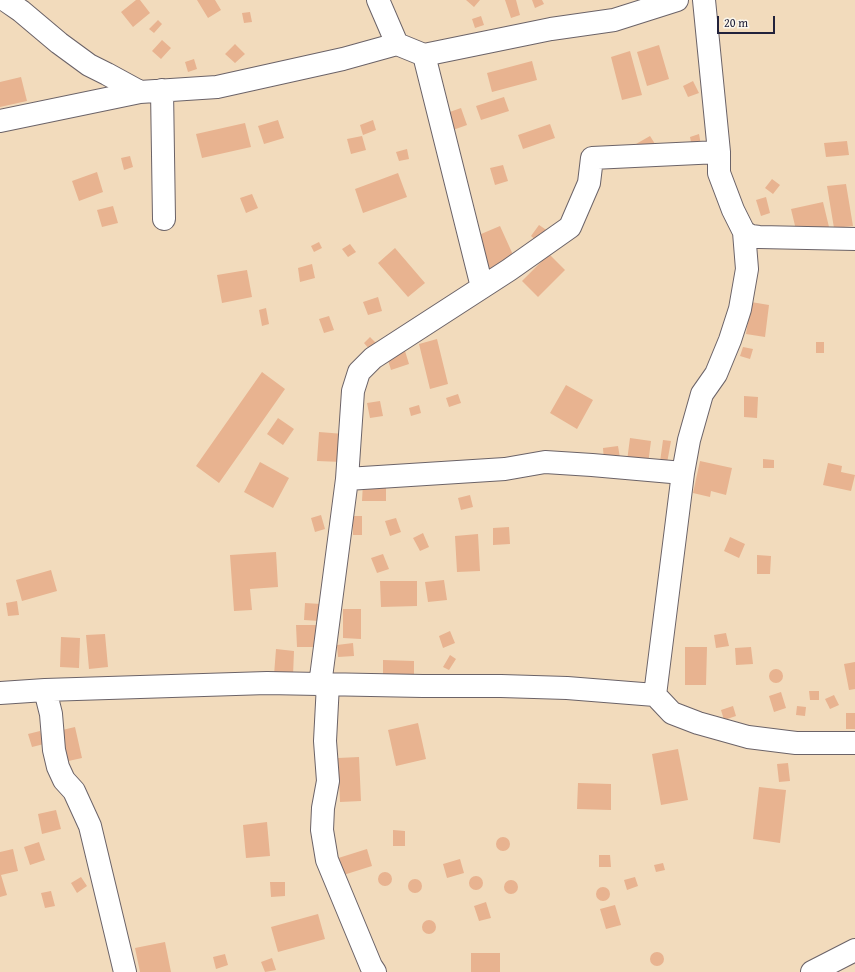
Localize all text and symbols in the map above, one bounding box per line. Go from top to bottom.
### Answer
scale bar [719,8,777,34]
text: 20 m [724,14,748,31]

